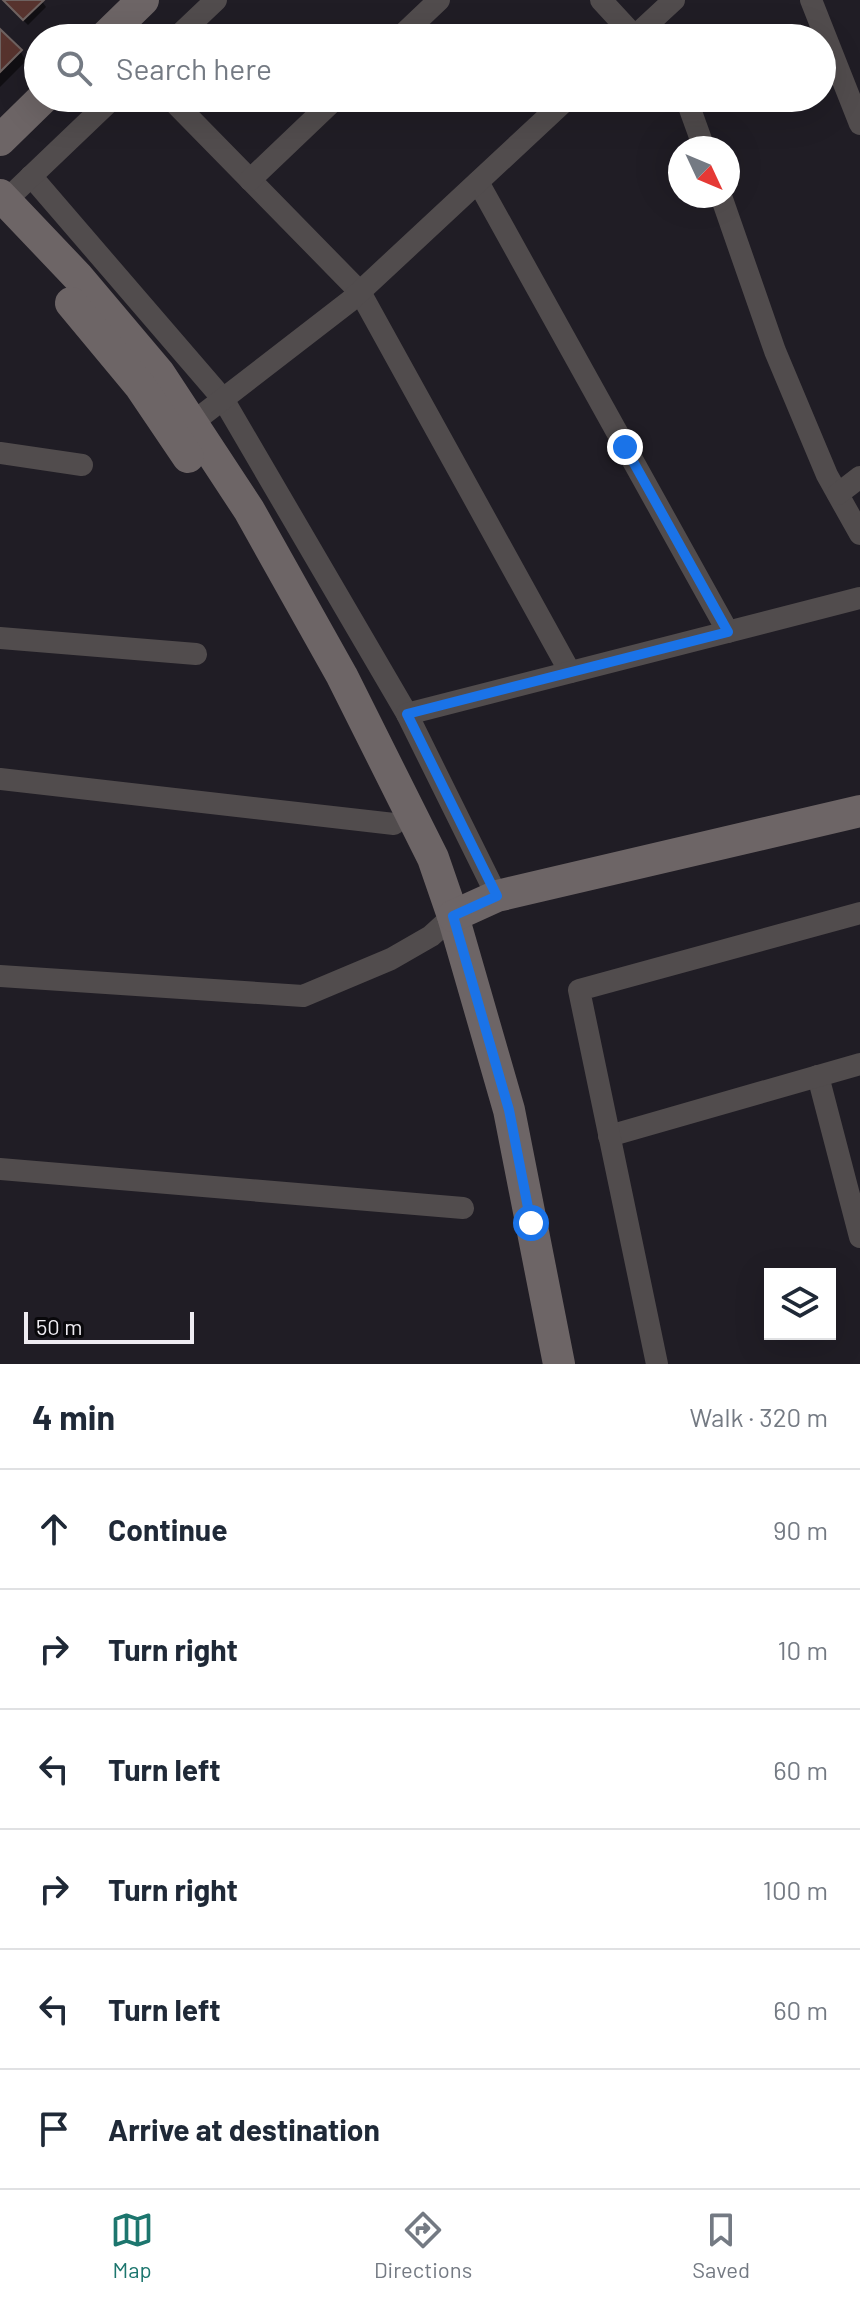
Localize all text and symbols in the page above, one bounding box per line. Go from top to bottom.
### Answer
search box [24,24,836,112]
icon: search [52,46,96,90]
text: Search here [116,50,272,86]
north arrow [668,136,740,208]
route end [607,429,643,465]
route start [513,1205,549,1241]
map controls [764,1268,836,1340]
button: layers [764,1268,836,1340]
scale bar [24,1308,194,1344]
text: 50 m [36,1313,82,1339]
text: 4 min [32,1396,115,1437]
text: Walk · 320 m [690,1401,828,1432]
icon: ahead [32,1507,76,1551]
text: Continue [108,1511,228,1547]
text: 90 m [773,1514,828,1545]
icon: right [32,1627,76,1671]
text: Turn right [108,1631,238,1667]
text: 10 m [778,1634,828,1665]
icon: left [32,1747,76,1791]
text: Turn left [108,1751,221,1787]
text: 60 m [773,1754,828,1785]
icon: right [32,1867,76,1911]
text: Turn right [108,1871,238,1907]
text: 100 m [763,1874,828,1905]
icon: left [32,1987,76,2031]
text: Turn left [108,1991,221,2027]
text: 60 m [773,1994,828,2025]
icon: arrive [32,2107,76,2151]
text: Arrive at destination [108,2111,380,2147]
tab: Map [110,2208,154,2282]
tab: Directions [374,2208,472,2282]
tab: Saved [692,2208,750,2282]

